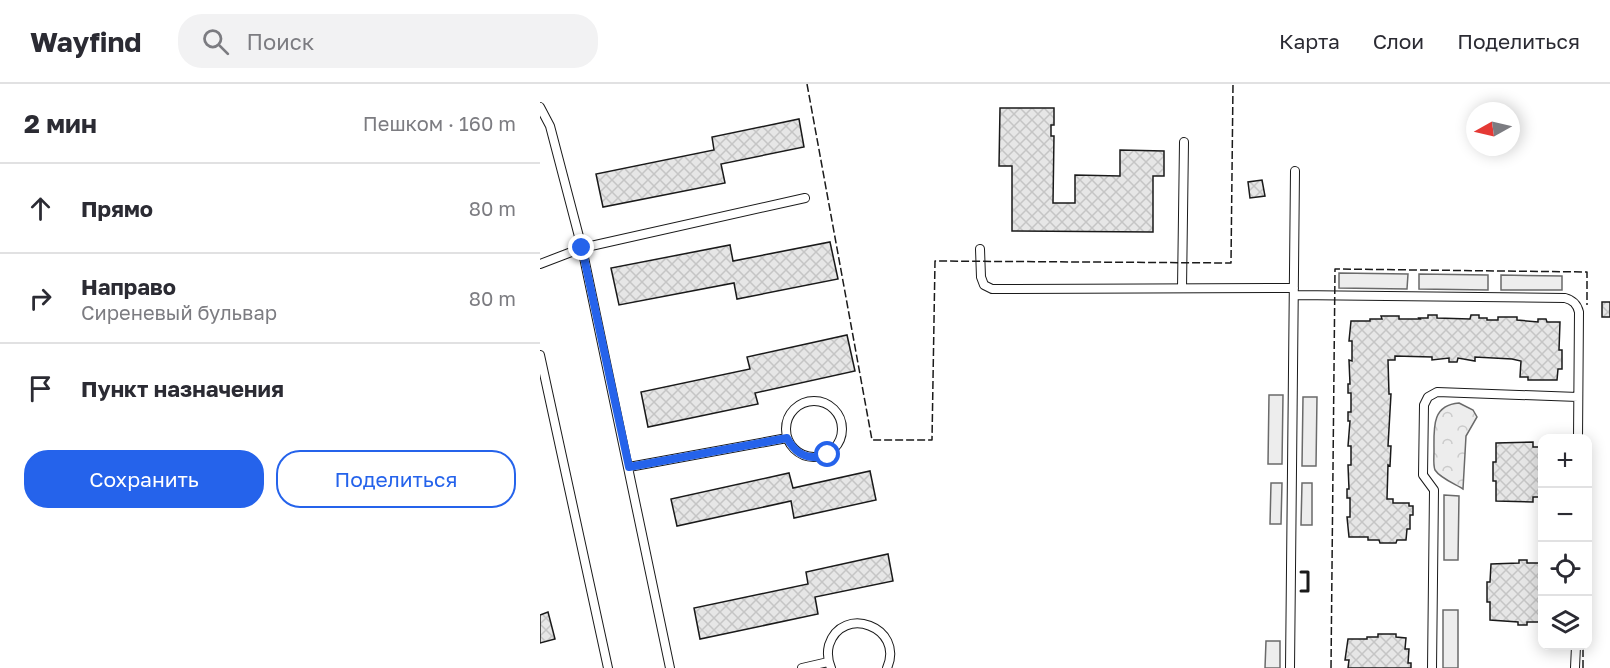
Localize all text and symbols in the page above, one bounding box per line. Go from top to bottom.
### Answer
search box [178,14,598,68]
text: Wayfind [30,25,142,58]
icon: search [199,25,232,58]
text: Поиск [247,28,314,55]
text: Карта [1279,28,1340,54]
text: Слои [1373,28,1424,54]
text: Поделиться [1457,28,1580,54]
north arrow [1466,102,1520,156]
text: 2 мин [24,108,97,139]
text: Пешком · 160 m [363,111,516,135]
icon: ahead [24,192,57,225]
text: Прямо [81,195,153,222]
text: 80 m [469,196,516,220]
route end [568,234,594,260]
text: Направо [81,273,176,300]
icon: right [24,282,57,315]
text: 80 m [469,286,516,310]
text: Сиреневый бульвар [81,300,277,324]
icon: arrive [24,372,57,405]
text: Пункт назначения [81,375,284,402]
map controls [1538,434,1592,650]
button: + [1538,434,1592,488]
route start [814,441,840,467]
button: Сохранить [24,450,264,508]
button: Поделиться [276,450,516,508]
button: − [1538,488,1592,542]
button: locate [1538,542,1592,596]
button: layers [1538,596,1592,650]

